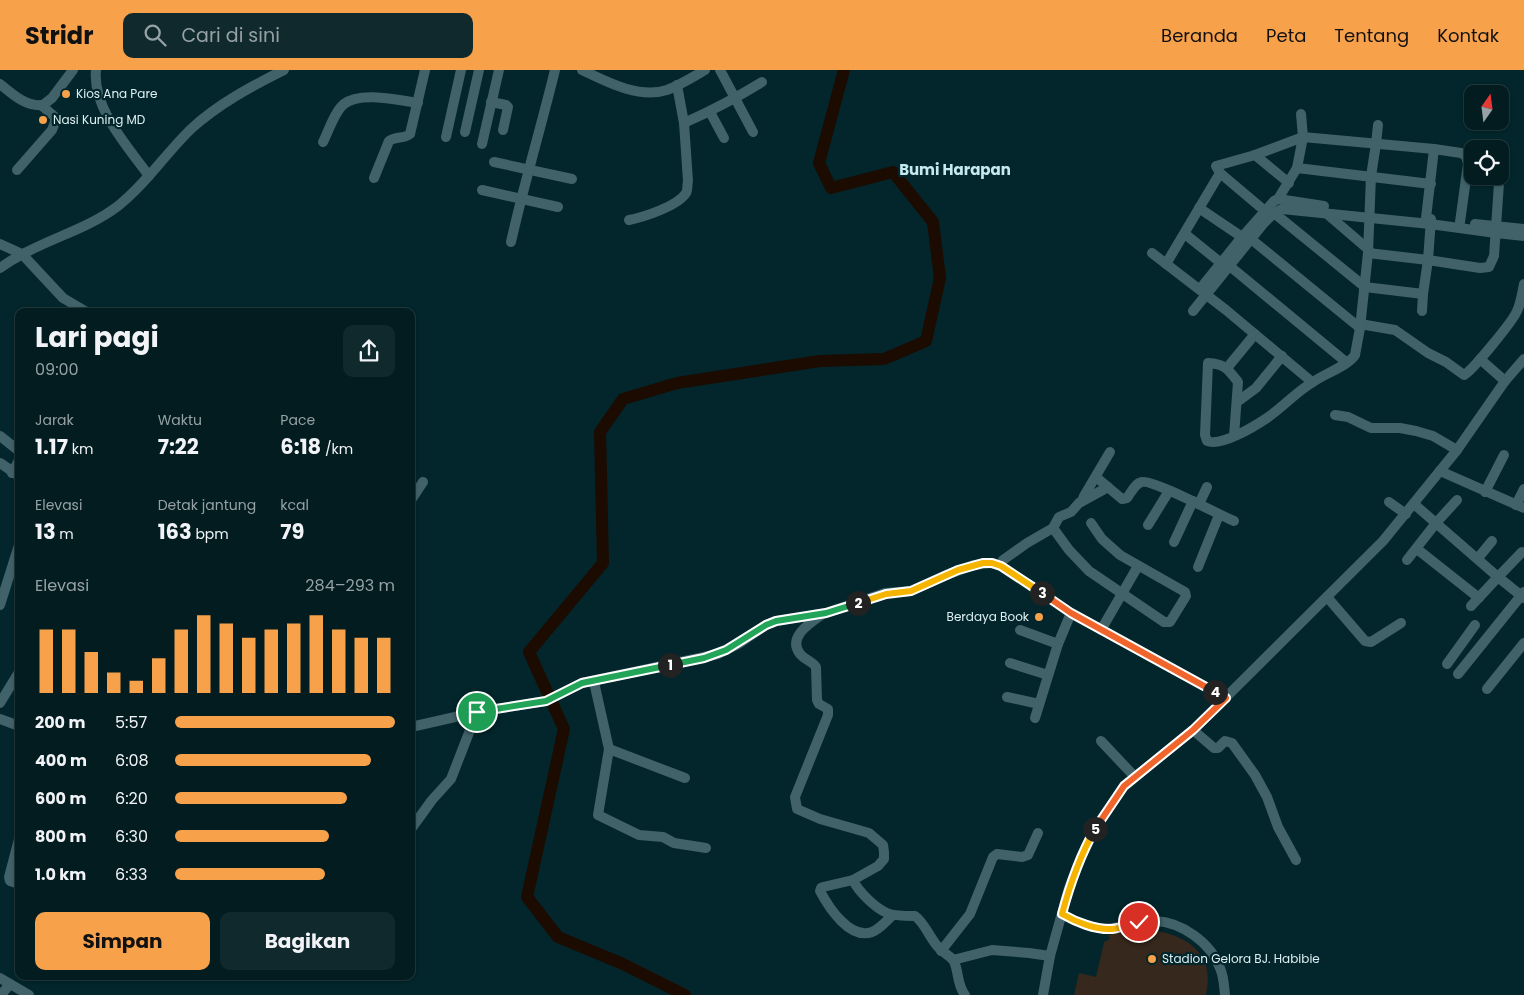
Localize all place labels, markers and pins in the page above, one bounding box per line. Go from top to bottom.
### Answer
place label: Kios Ana Pare [76,85,157,102]
marker: Kios Ana Pare [60,88,72,100]
place label: Nasi Kuning MD [53,111,145,128]
marker: Nasi Kuning MD [37,114,49,126]
pin: 3 [1030,580,1054,606]
pin: 2 [846,590,870,616]
place label: Berdaya Book [947,608,1030,625]
marker: Berdaya Book [1033,611,1045,623]
pin: 1 [658,652,682,678]
pin: 4 [1202,680,1228,704]
pin [456,691,498,733]
pin: 5 [1082,816,1108,842]
pin [1118,901,1160,943]
place label: Stadion Gelora BJ. Habibie [1162,950,1320,967]
marker: Stadion Gelora BJ. Habibie [1146,953,1158,965]

